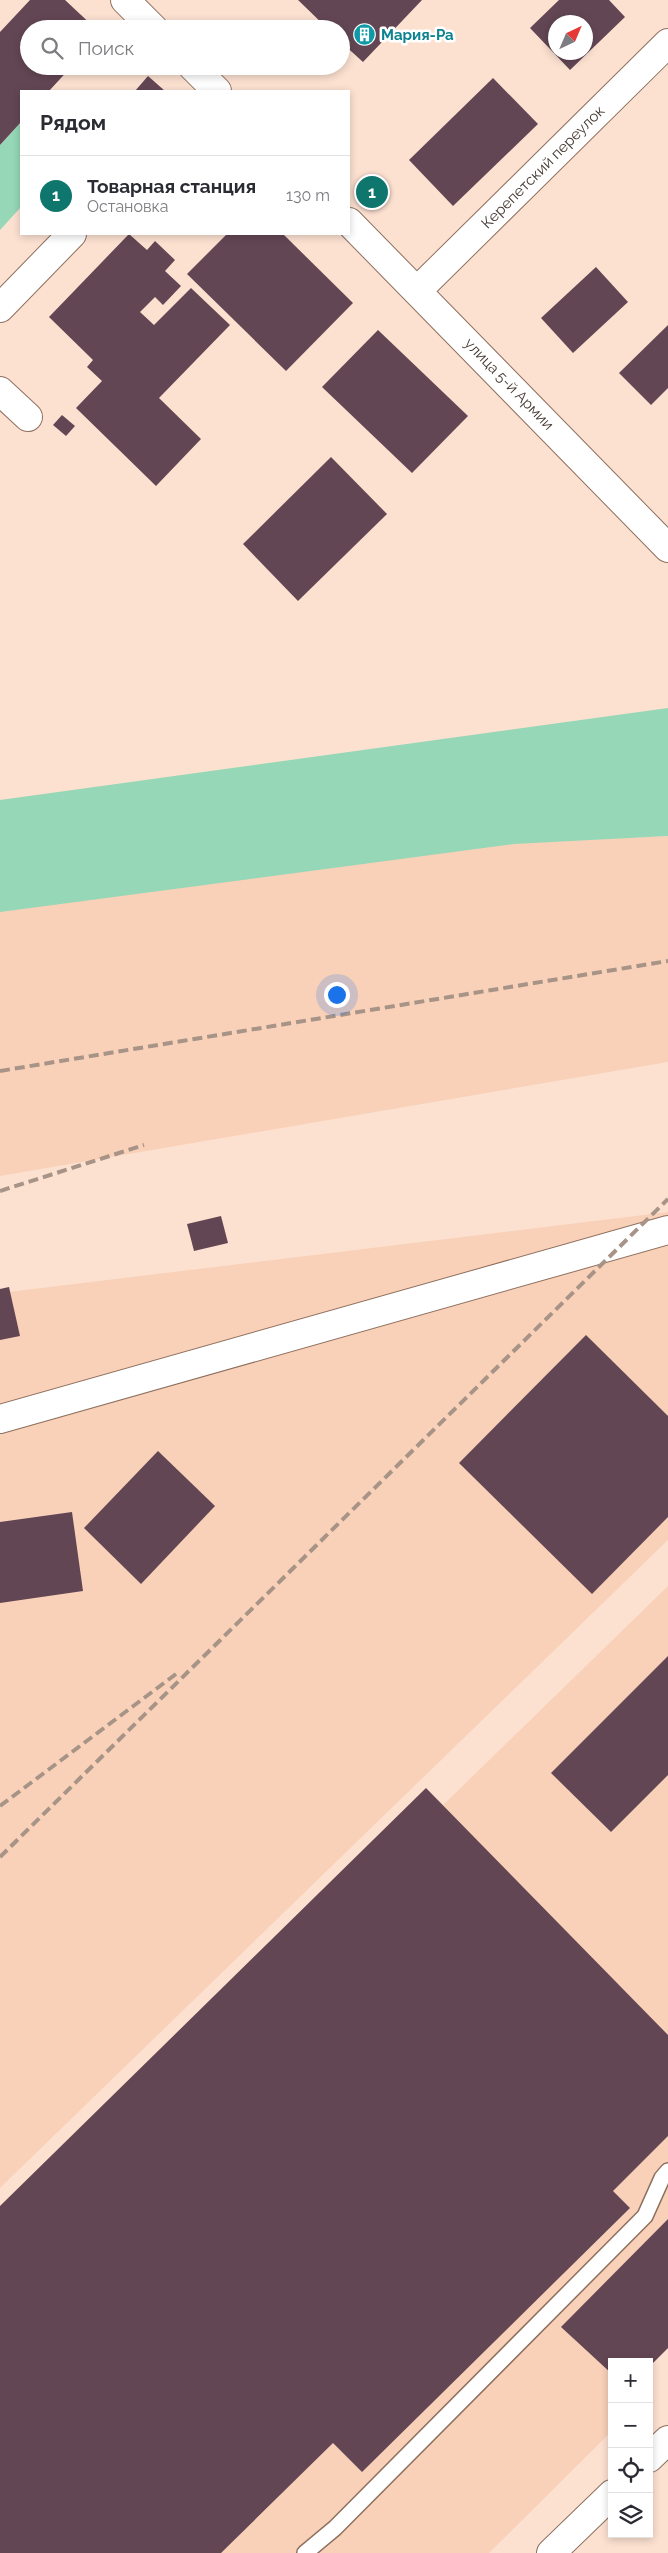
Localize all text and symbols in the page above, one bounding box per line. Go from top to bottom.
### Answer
north arrow [548,15,593,60]
search box [20,20,350,75]
building icon: Мария-Ра [353,23,377,47]
place label: Мария-Ра [381,26,454,44]
icon: search [38,34,66,62]
text: Поиск [78,37,134,59]
street label: Керепетский переулок [478,102,608,232]
text: Рядом [40,110,106,135]
pin: 1 [356,173,388,211]
text: Товарная cтанция [87,175,256,197]
text: 1 [52,186,60,205]
text: 130 m [286,186,330,205]
text: Остановка [87,197,169,216]
street label: улица 5-й Армии [461,334,557,434]
your location [324,982,350,1008]
map controls [608,2358,653,2538]
button: + [608,2358,653,2403]
button: − [608,2403,653,2448]
button: locate [608,2448,653,2493]
button: layers [608,2493,653,2538]

